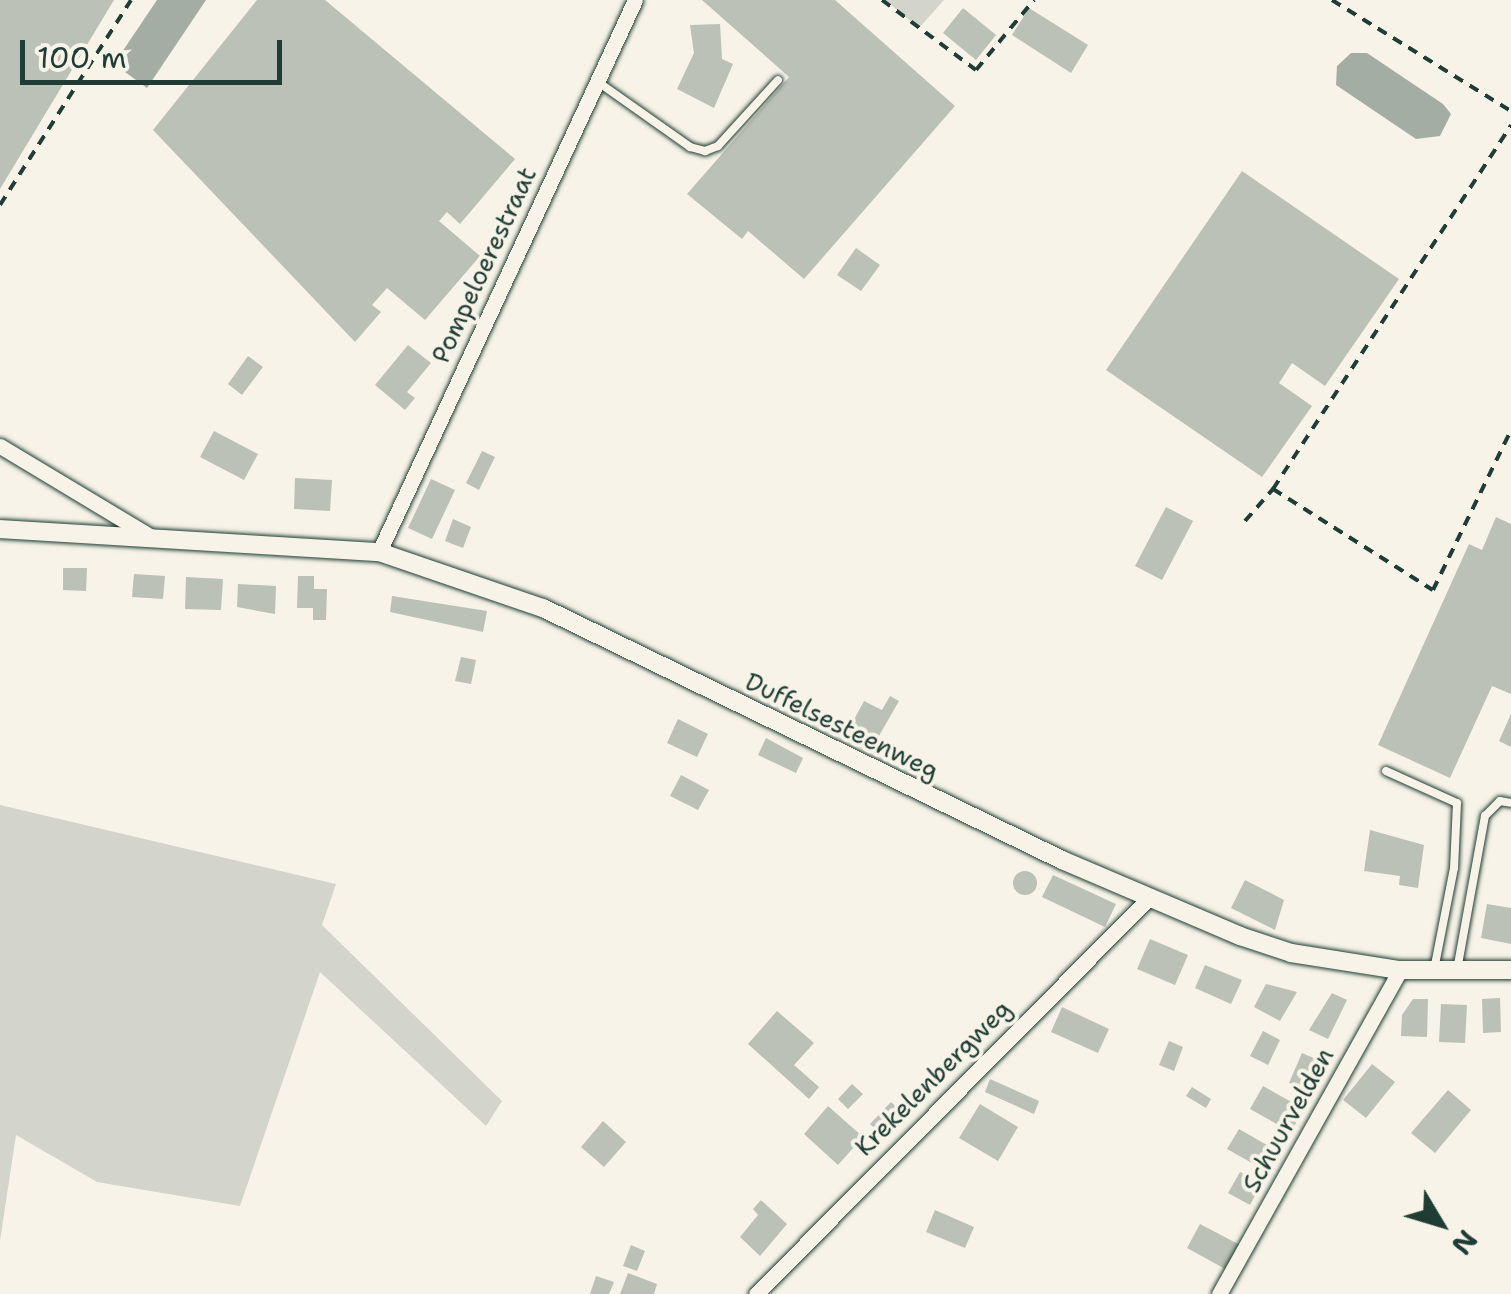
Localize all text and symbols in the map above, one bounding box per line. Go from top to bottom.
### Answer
scale bar [25,20,288,82]
text: 100 m [37,37,127,78]
street label: Pompeloerestraat [425,162,543,368]
street label: Duffelsesteenweg [740,666,944,786]
street label: Krekelenbergweg [849,994,1017,1162]
street label: Schuurvelden [1236,1043,1340,1197]
north arrow [1391,1174,1491,1274]
text: N [1443,1222,1486,1263]

